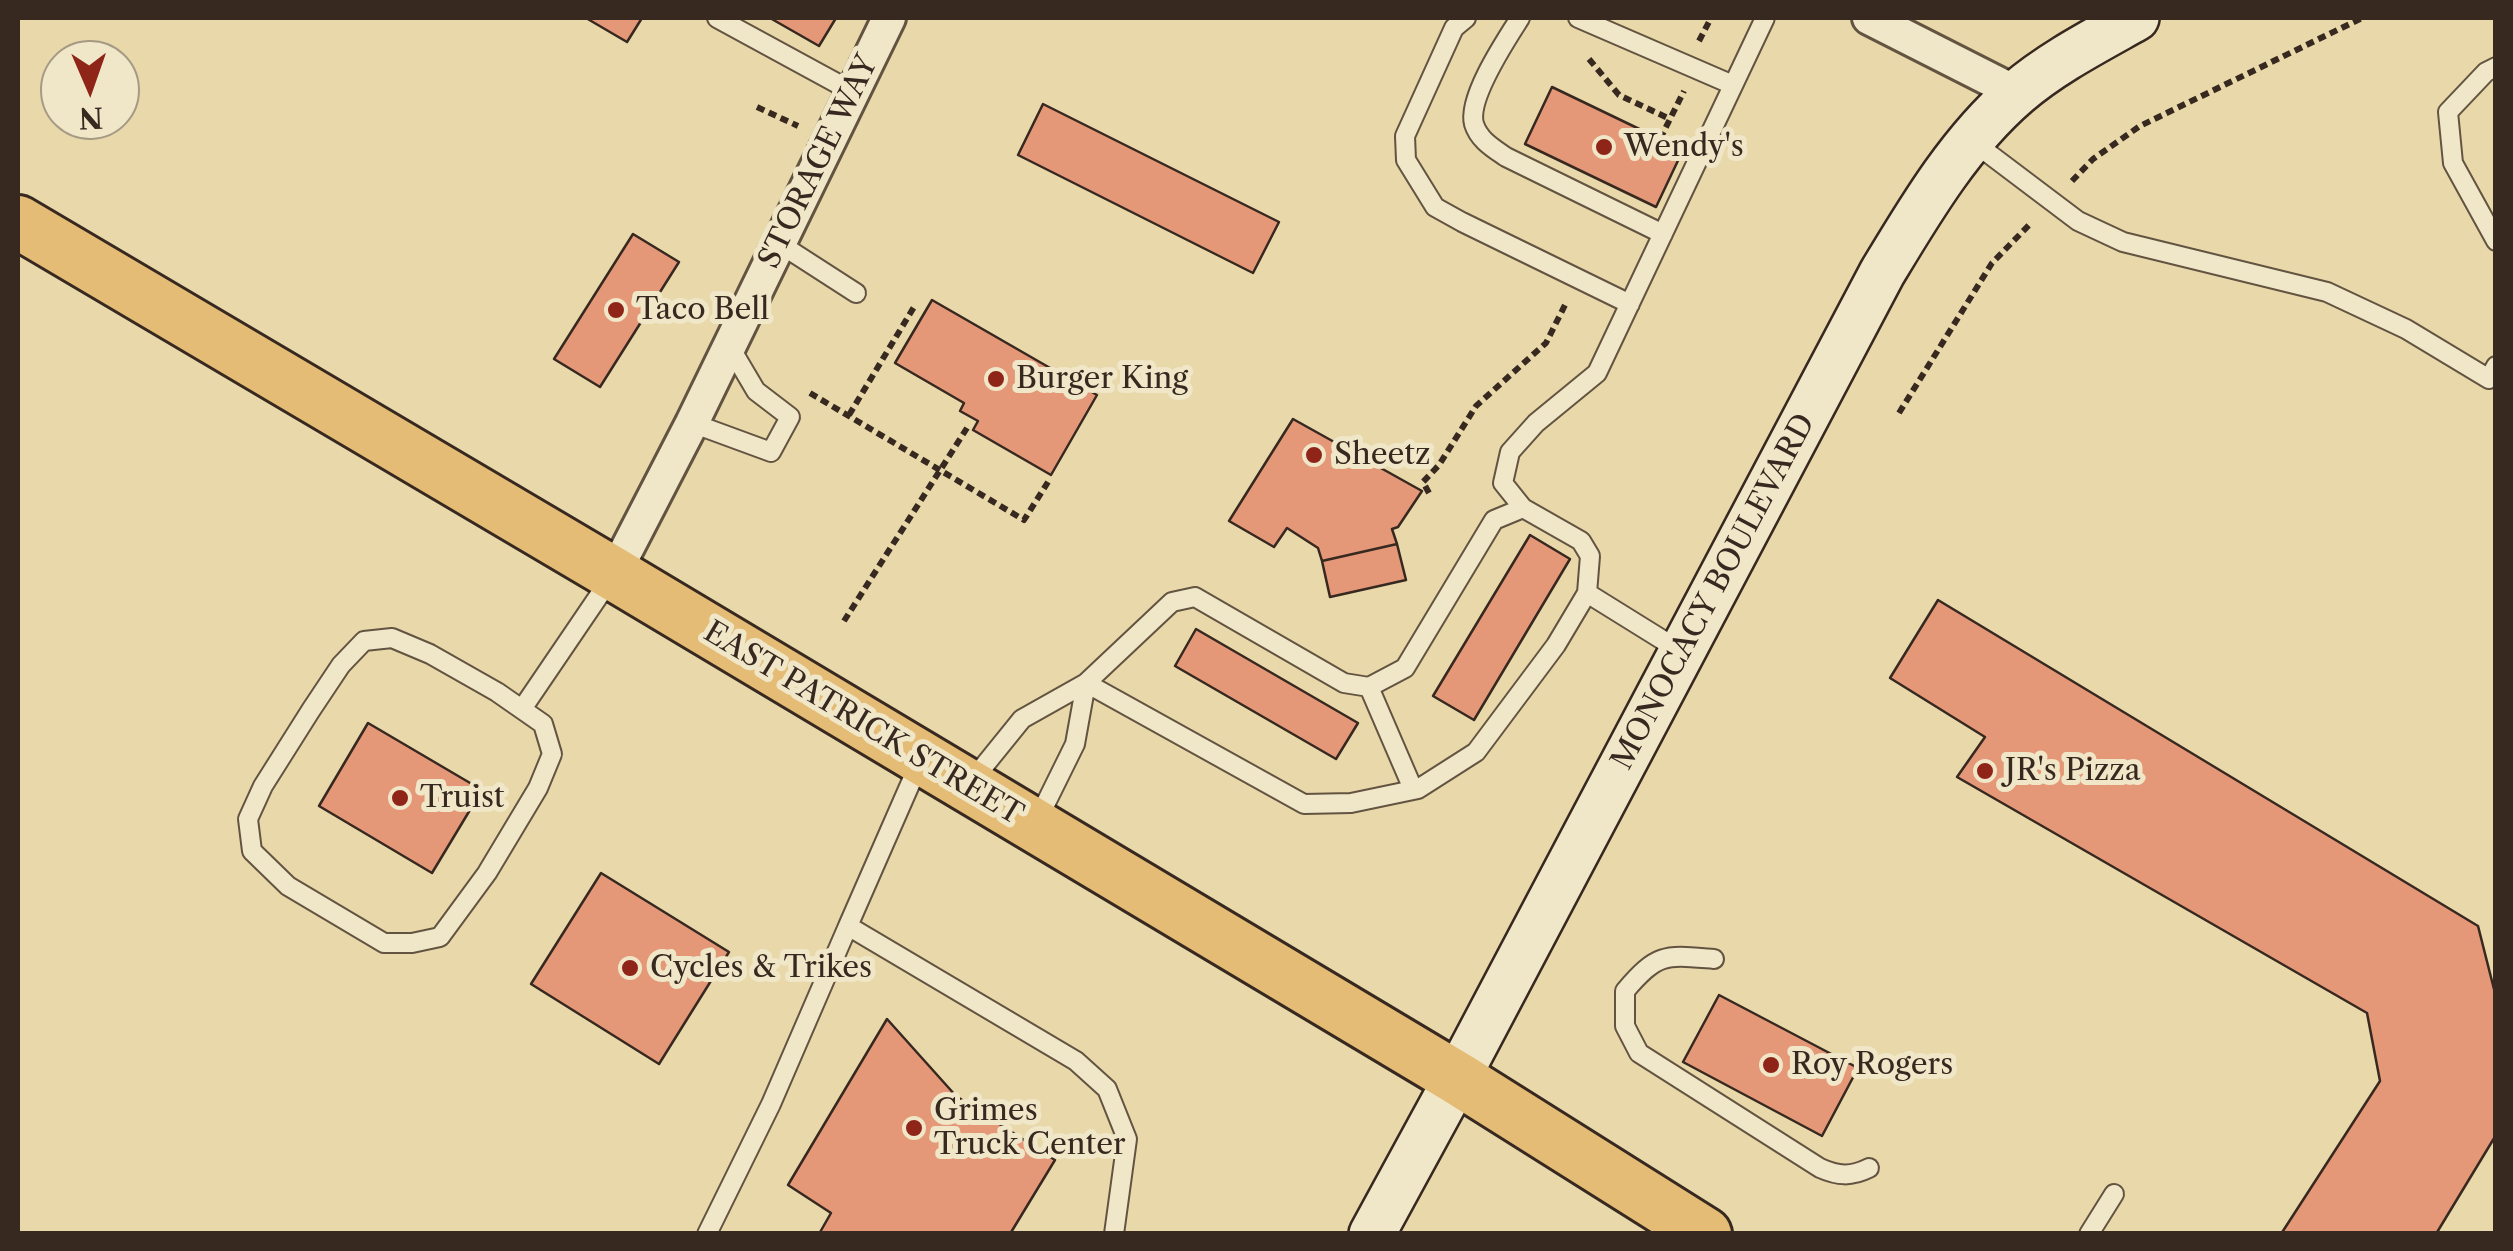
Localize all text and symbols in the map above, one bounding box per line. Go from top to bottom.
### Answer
north arrow [40,40,140,140]
street label: STORAGE WAY [752,49,886,275]
text: N [78,101,104,135]
place label: Wendy's [1624,129,1744,165]
marker: Wendy's [1593,136,1615,158]
place label: Taco Bell [636,292,769,328]
marker: Taco Bell [605,299,627,321]
place label: Burger King [1016,361,1188,397]
marker: Burger King [985,368,1007,390]
street label: MONOCACY BOULEVARD [1605,408,1823,776]
place label: Sheetz [1334,437,1430,473]
marker: Sheetz [1303,444,1325,466]
street label: EAST PATRICK STREET [697,614,1029,834]
place label: JR's Pizza [2005,753,2141,789]
marker: JR's Pizza [1974,760,1996,782]
place label: Truist [420,780,504,816]
marker: Truist [389,787,411,809]
place label: Cycles & Trikes [650,950,872,986]
marker: Cycles & Trikes [619,957,641,979]
place label: Roy Rogers [1791,1047,1953,1083]
marker: Roy Rogers [1760,1054,1782,1076]
place label: Grimes Truck Center [934,1093,1126,1164]
marker: Grimes Truck Center [903,1117,925,1139]

